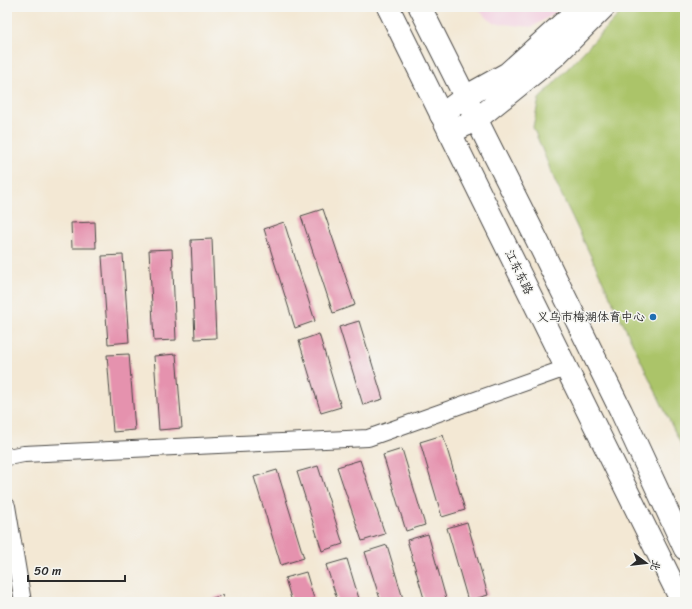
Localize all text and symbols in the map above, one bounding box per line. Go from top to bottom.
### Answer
street label: 江东东路 [499,246,539,298]
place label: 义乌市梅湖体育中心 [537,306,645,328]
marker: 义乌市梅湖体育中心 [648,312,658,322]
north arrow [626,543,666,583]
scale bar [28,557,125,583]
text: 北 [645,558,666,573]
text: 50 m [34,560,61,582]

